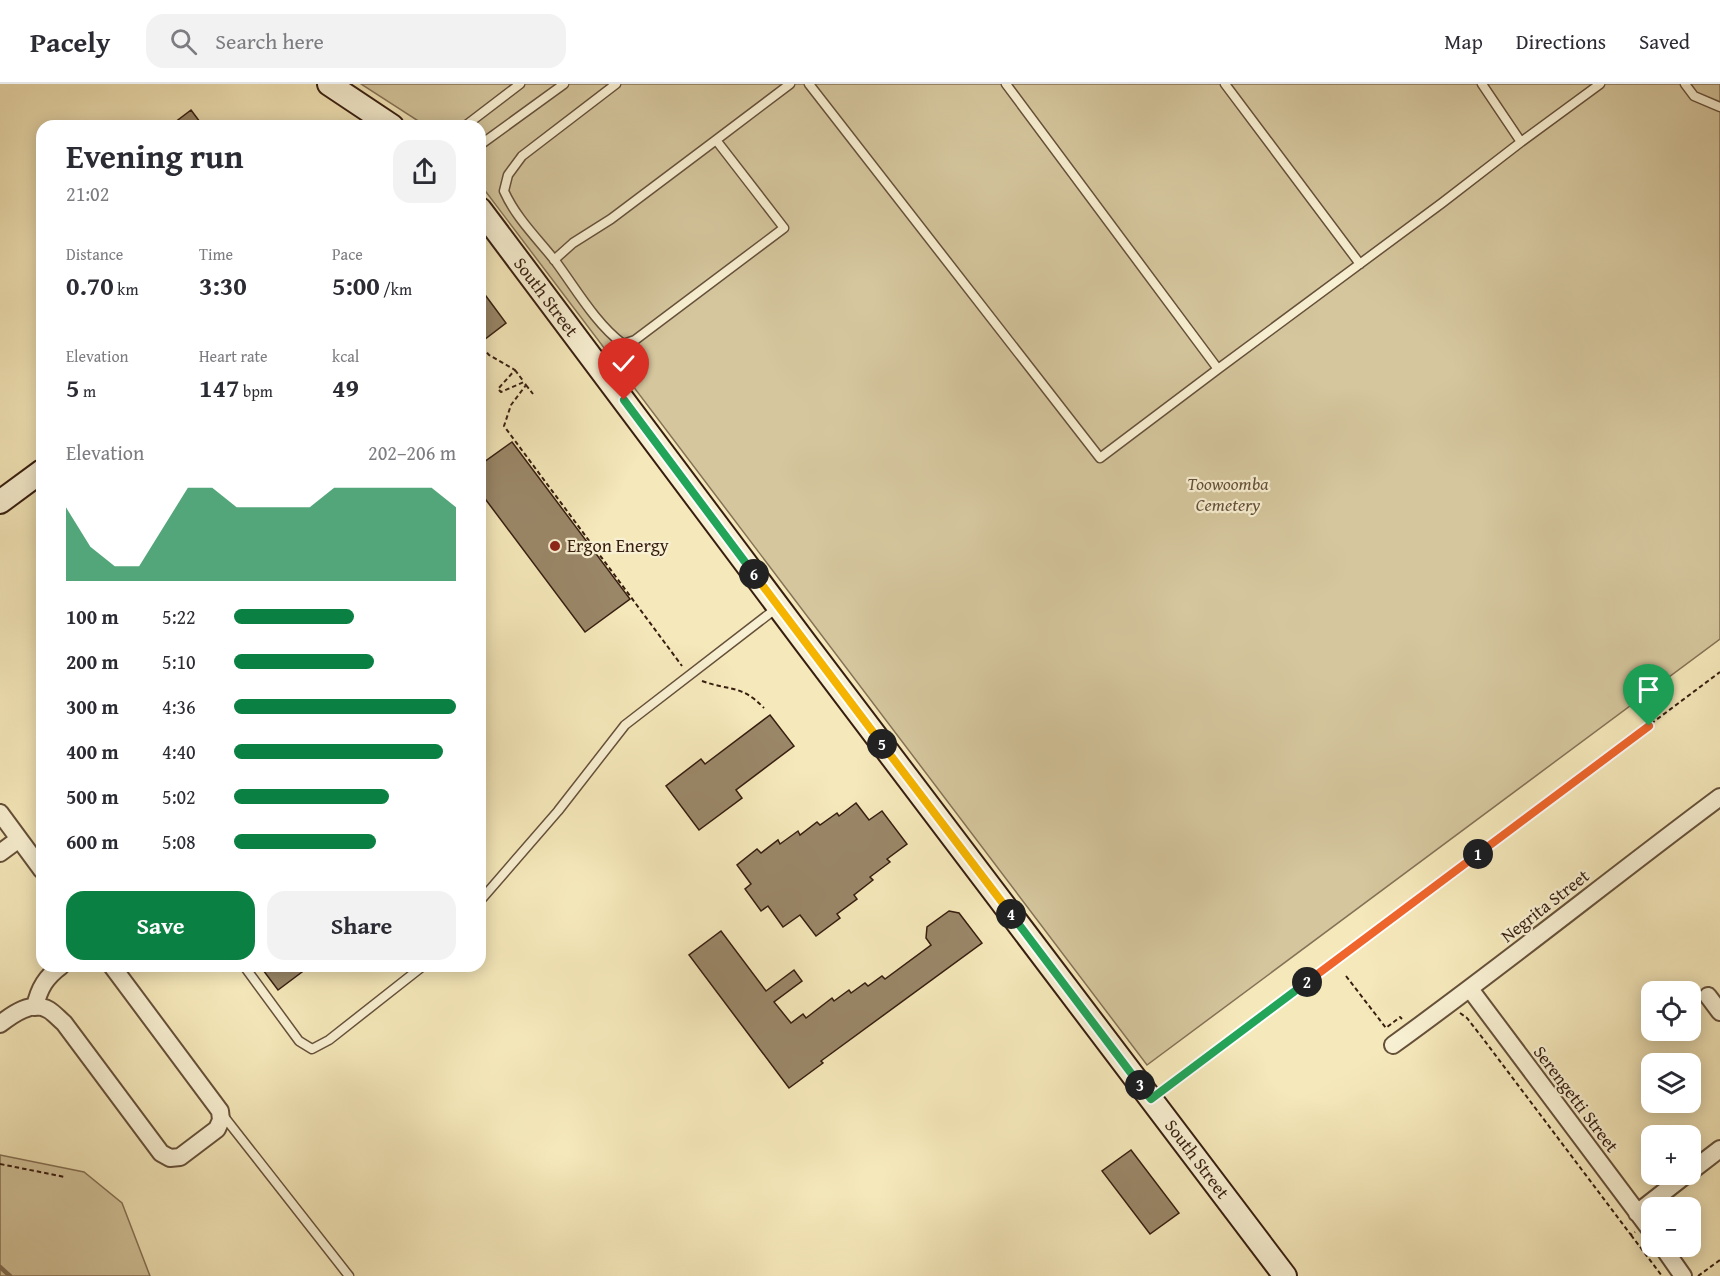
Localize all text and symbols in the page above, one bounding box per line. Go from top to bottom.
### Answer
search box [146,14,566,68]
text: Pacely [30,21,110,62]
icon: search [167,25,200,58]
text: Search here [215,25,324,57]
text: Map [1444,26,1483,57]
text: Directions [1516,26,1606,57]
text: Saved [1639,26,1690,57]
text: Evening run [66,132,243,180]
button: share [393,140,456,203]
text: 21:02 [66,179,109,208]
text: Distance [66,242,123,266]
text: Time [199,242,233,266]
text: Pace [332,242,363,266]
street label: South Street [507,251,586,343]
text: 0.70 [66,266,114,305]
text: 3:30 [199,266,247,305]
text: 5:00 [332,266,380,305]
text: km [114,277,138,301]
text: /km [380,277,412,301]
pin [598,338,649,400]
text: Elevation [66,344,129,368]
text: Heart rate [199,344,268,368]
text: kcal [332,344,359,368]
icon: check [607,347,640,380]
text: 5 [66,368,79,407]
text: 147 [199,368,239,407]
text: 49 [332,368,359,407]
text: m [79,379,96,403]
text: bpm [239,379,273,403]
text: Elevation [66,438,144,467]
text: 202–206 m [368,438,456,467]
park label: Toowoomba Cemetery [1187,470,1269,518]
place label: Ergon Energy [567,532,669,559]
marker: Ergon Energy [548,539,562,553]
pin: 6 [739,559,769,589]
text: 6 [750,562,758,586]
text: 100 m [66,602,119,631]
text: 5:22 [162,602,196,631]
text: 200 m [66,647,119,676]
text: 5:10 [162,647,196,676]
pin [1623,664,1674,726]
icon: arrive [1632,673,1665,706]
text: 300 m [66,692,119,721]
text: 4:36 [162,692,196,721]
pin: 5 [867,729,897,759]
text: 5 [878,732,886,756]
text: 400 m [66,737,119,766]
text: 4:40 [162,737,196,766]
text: 500 m [66,782,119,811]
text: 5:02 [162,782,196,811]
text: 600 m [66,827,119,856]
text: 5:08 [162,827,196,856]
pin: 1 [1463,839,1493,869]
text: 1 [1474,842,1482,866]
street label: Negrita Street [1495,862,1595,949]
button: Save [66,891,255,960]
button: Share [267,891,456,960]
pin: 4 [996,899,1026,929]
text: 4 [1007,902,1015,926]
pin: 2 [1292,967,1322,997]
text: 2 [1303,970,1311,994]
map controls [1641,981,1701,1257]
button: locate [1641,981,1701,1041]
street label: Serengetti Street [1527,1040,1626,1158]
button: layers [1641,1053,1701,1113]
pin: 3 [1125,1070,1155,1100]
text: 3 [1136,1073,1144,1097]
street label: South Street [1158,1113,1237,1205]
button: + [1641,1125,1701,1185]
button: − [1641,1197,1701,1257]

